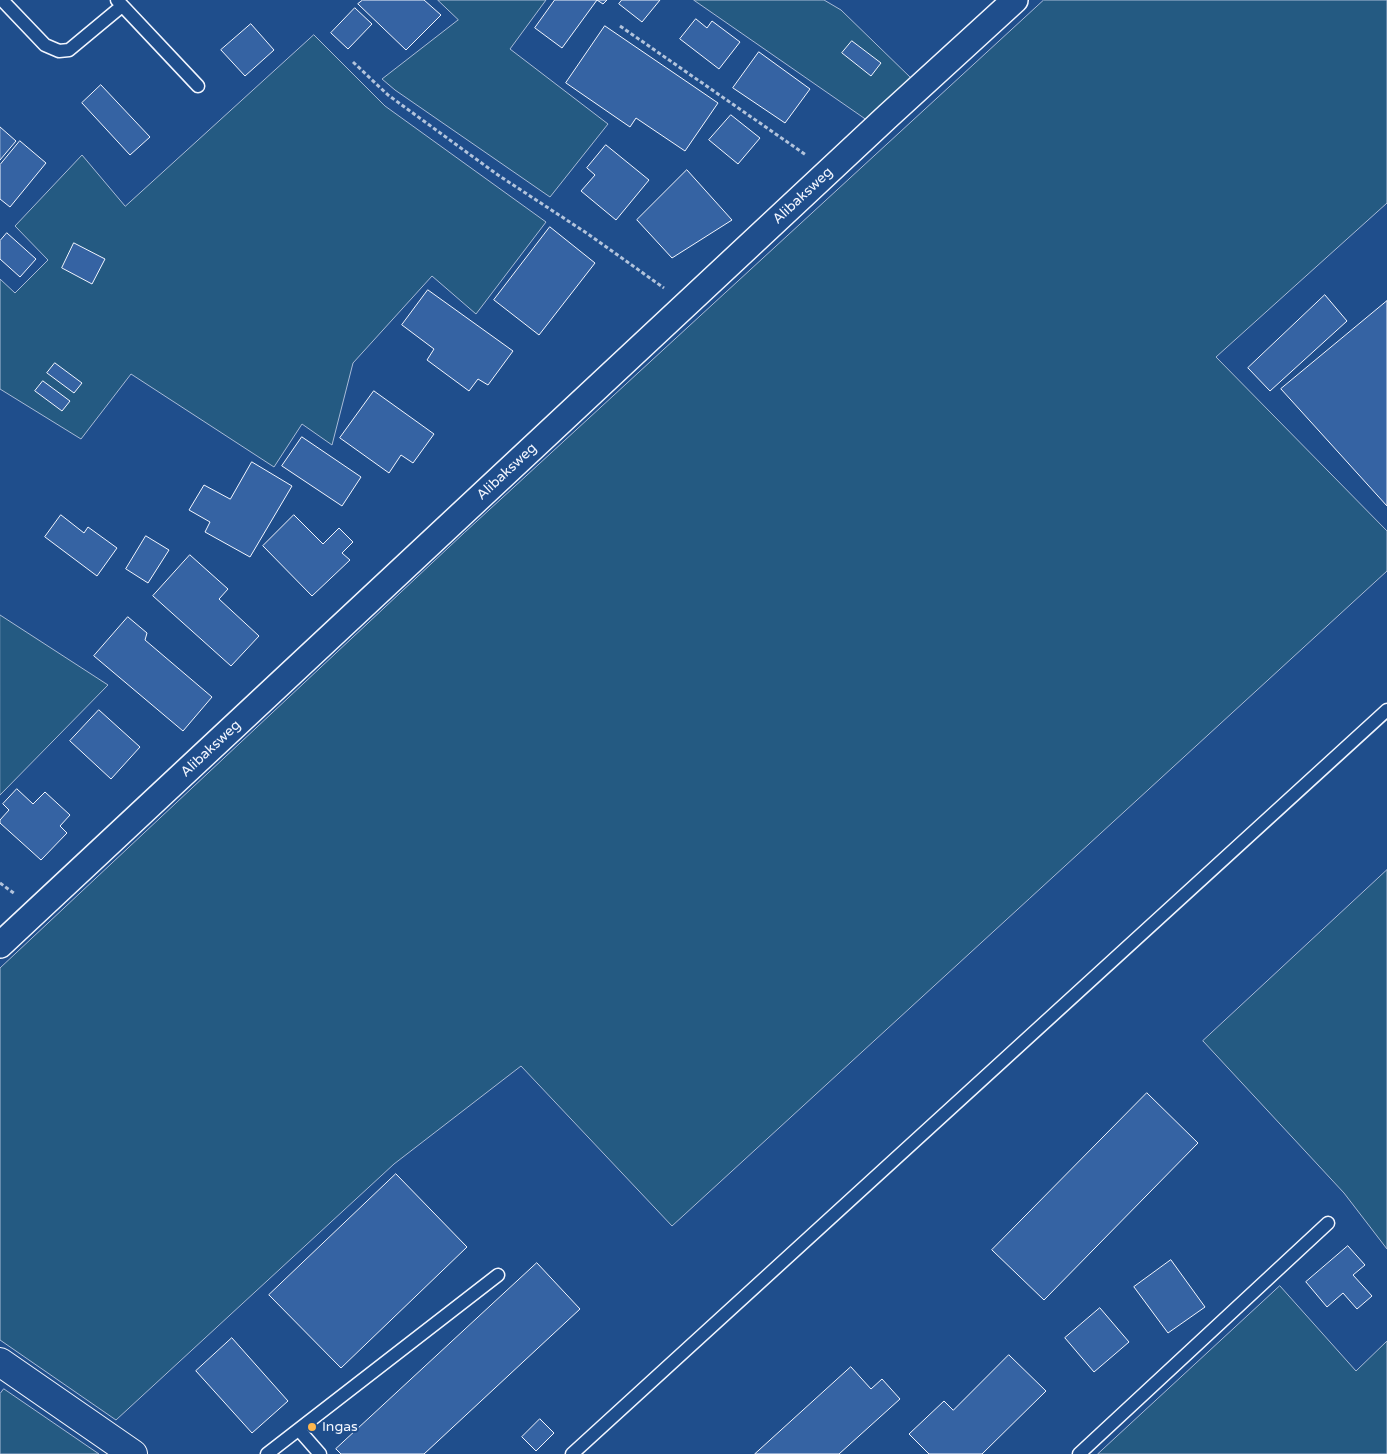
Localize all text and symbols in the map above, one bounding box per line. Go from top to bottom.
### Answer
street label: Alibaksweg [769,164,837,228]
street label: Alibaksweg [473,440,541,504]
street label: Alibaksweg [177,717,245,781]
place label: Ingas [322,1419,358,1435]
marker: Ingas [306,1421,318,1433]

